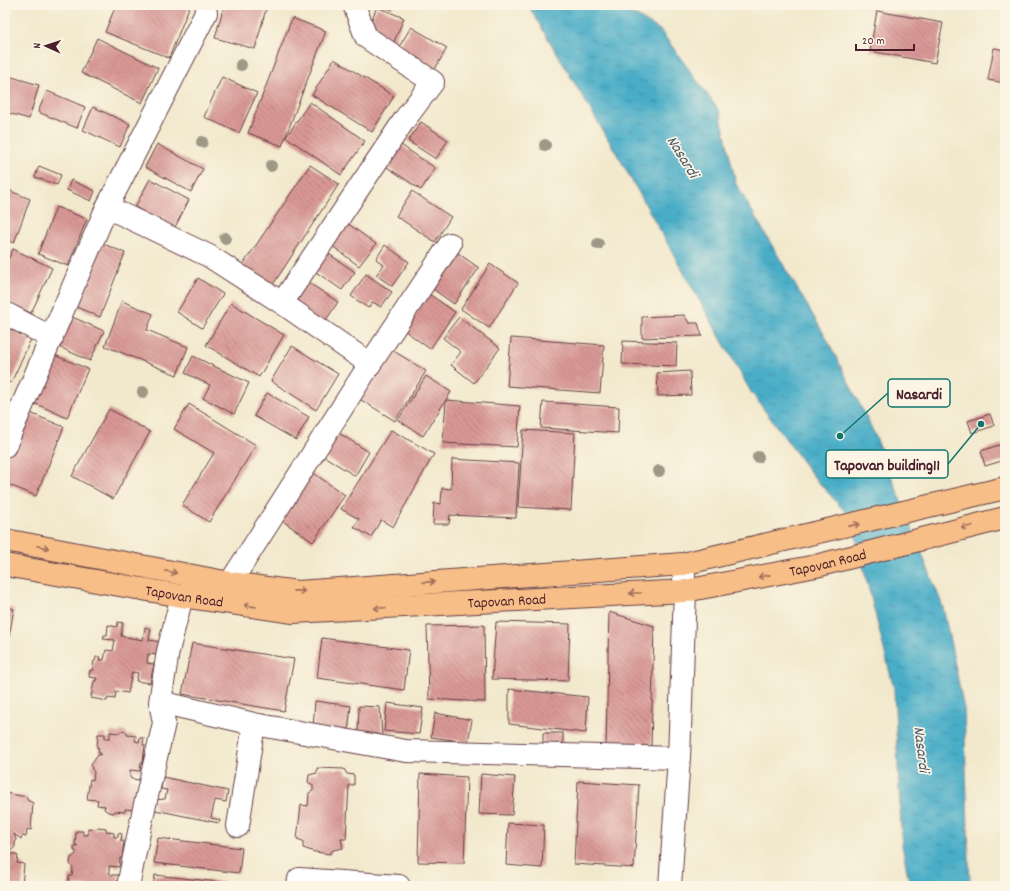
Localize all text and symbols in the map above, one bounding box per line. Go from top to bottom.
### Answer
north arrow [26,26,66,66]
scale bar [856,26,914,52]
text: 20 m [862,33,885,50]
text: N [30,42,46,49]
water label: Nasardi [660,132,705,186]
callout: Nasardi [888,379,950,407]
text: Nasardi [896,384,942,407]
callout: Tapovan building11 [826,450,948,478]
text: Tapovan building11 [834,455,940,478]
one-way arrow [847,520,860,528]
one-way arrow [961,524,974,532]
one-way arrow [36,544,49,552]
street label: Tapovan Road [788,545,869,584]
one-way arrow [164,568,177,576]
one-way arrow [758,572,771,580]
one-way arrow [422,579,435,586]
street label: Tapovan Road [143,581,224,615]
one-way arrow [292,587,305,595]
street label: Tapovan Road [467,589,547,616]
one-way arrow [629,590,642,597]
one-way arrow [244,602,257,610]
one-way arrow [374,604,387,611]
water label: Nasardi [906,725,935,777]

